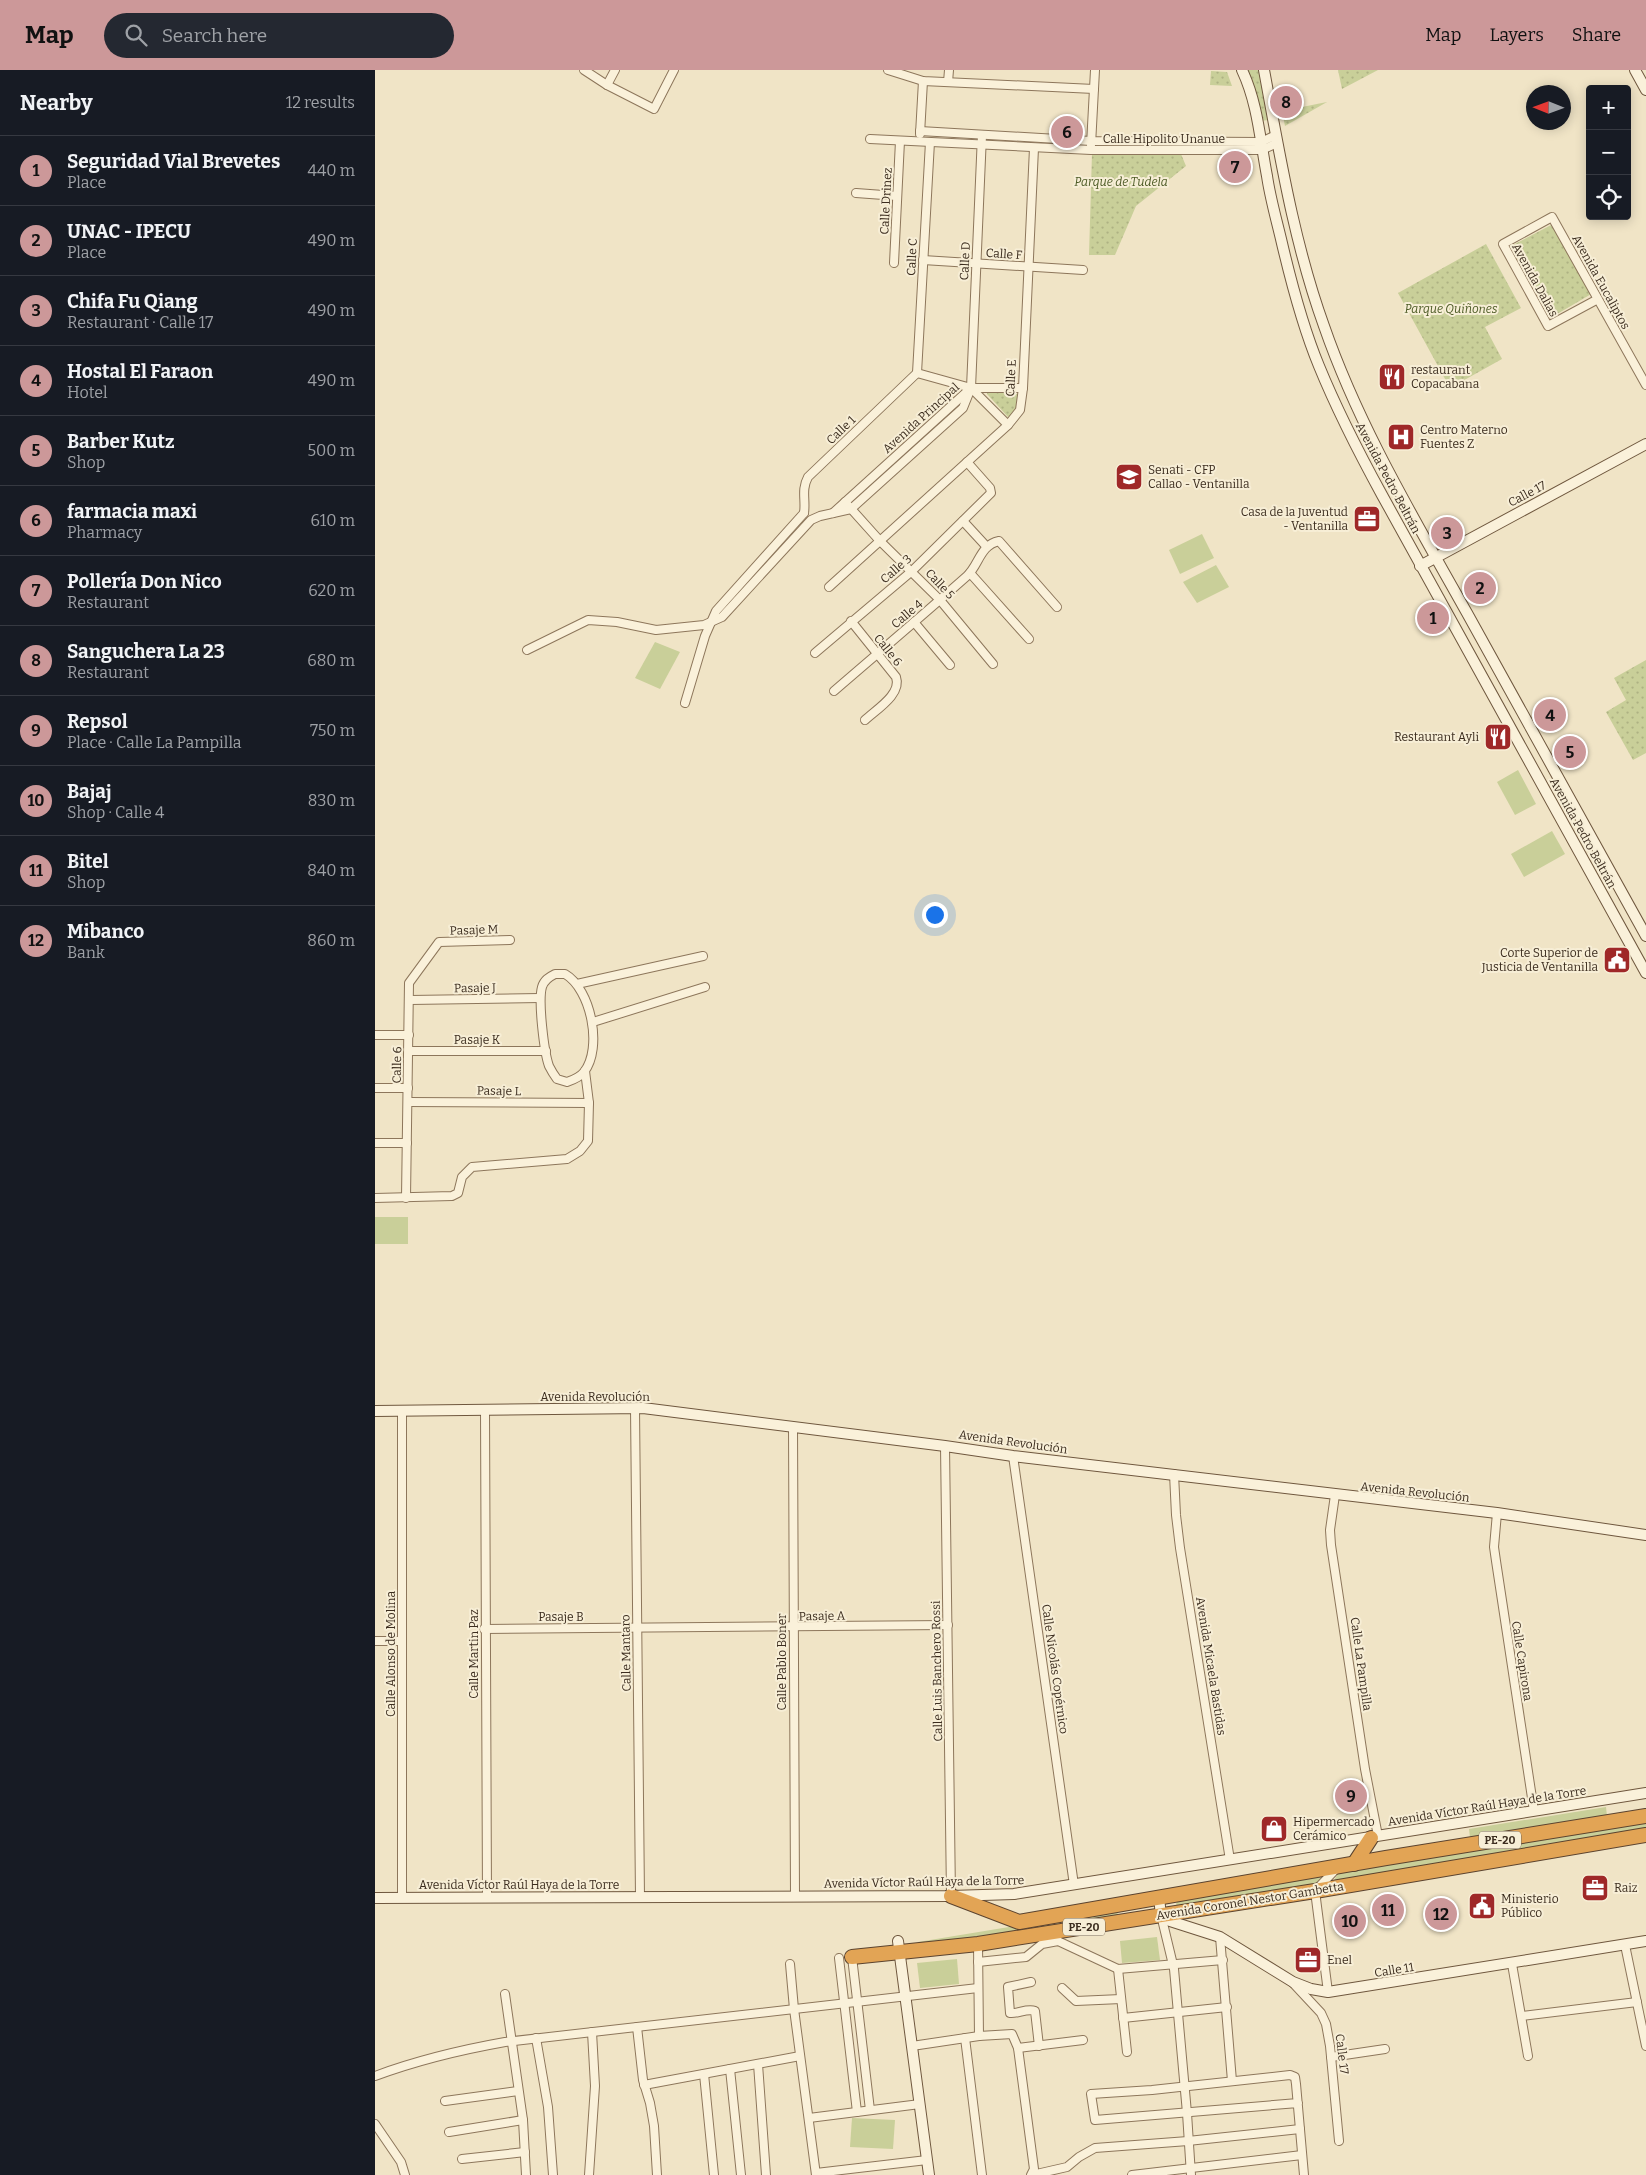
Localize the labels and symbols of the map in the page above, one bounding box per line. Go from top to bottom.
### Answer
pin: 8 [1270,83,1302,121]
north arrow [1526,85,1571,130]
pin: 6 [1051,113,1083,151]
street label: Calle Hipolito Unanue [1103,132,1225,146]
pin: 7 [1219,148,1251,186]
street label: Calle Drinez [877,167,895,235]
park label: Parque de Tudela [1074,175,1168,189]
street label: Avenida Eucaliptos [1569,232,1633,332]
street label: Calle C [904,238,920,276]
street label: Calle D [957,241,973,281]
street label: Avenida Dalias [1509,241,1561,319]
street label: Calle F [985,246,1023,262]
park label: Parque Quiñones [1404,302,1498,316]
street label: Calle E [1003,359,1019,397]
restaurant icon: restaurant Copacabana [1377,362,1407,392]
place label: restaurant Copacabana [1411,363,1480,391]
street label: Avenida Principal [880,380,962,456]
street label: Calle 1 [824,413,858,447]
street label: Avenida Pedro Beltrán [1353,420,1423,536]
hospital icon: Centro Materno Fuentes Z [1386,422,1416,452]
place label: Centro Materno Fuentes Z [1420,423,1508,451]
school or university icon: Senati - CFP Callao - Ventanilla [1114,462,1144,492]
place label: Senati - CFP Callao - Ventanilla [1148,463,1250,491]
street label: Calle 17 [1506,478,1548,510]
office icon: Casa de la Juventud - Ventanilla [1352,504,1382,534]
place label: Casa de la Juventud - Ventanilla [1241,505,1348,533]
pin: 3 [1431,514,1463,552]
street label: Calle 3 [878,552,915,586]
street label: Calle 5 [922,566,958,602]
pin: 2 [1464,569,1496,607]
street label: Calle 4 [888,597,926,631]
pin: 1 [1417,599,1449,637]
street label: Calle 6 [871,631,905,669]
pin: 4 [1534,696,1566,734]
restaurant icon: Restaurant Ayli [1483,722,1513,752]
place label: Restaurant Ayli [1394,730,1479,744]
pin: 5 [1554,733,1586,771]
street label: Avenida Pedro Beltrán [1547,776,1619,891]
your location [922,902,948,928]
street label: Pasaje M [449,922,499,938]
public building icon: Corte Superior de Justicia de Ventanilla [1602,945,1632,975]
place label: Corte Superior de Justicia de Ventanilla [1481,946,1598,974]
street label: Pasaje J [454,981,496,995]
street label: Pasaje K [454,1033,501,1047]
street label: Calle 6 [390,1046,404,1084]
street label: Pasaje L [477,1084,522,1098]
street label: Avenida Revolución [540,1390,650,1404]
street label: Avenida Revolución [958,1427,1069,1457]
street label: Avenida Revolución [1360,1479,1471,1505]
street label: Calle Alonso de Molina [384,1591,398,1717]
street label: Avenida Micaela Bastidas [1193,1596,1229,1737]
street label: Calle Luis Banchero Rossi [929,1600,945,1742]
street label: Calle Nicolás Copérnico [1039,1603,1071,1735]
street label: Calle Martin Paz [467,1609,481,1699]
street label: Pasaje A [799,1609,846,1623]
street label: Pasaje B [538,1610,584,1624]
street label: Calle Pablo Boner [775,1613,789,1711]
street label: Calle Mantaro [618,1614,634,1692]
street label: Calle La Pampilla [1348,1616,1375,1712]
street label: Calle Capirona [1509,1620,1535,1702]
pin: 9 [1335,1777,1367,1815]
street label: Avenida Víctor Raúl Haya de la Torre [1387,1783,1587,1829]
shop icon: Hipermercado Cerámico [1259,1814,1289,1844]
place label: Hipermercado Cerámico [1293,1815,1375,1843]
road number: PE-20 [1479,1832,1521,1848]
street label: Avenida Víctor Raúl Haya de la Torre [824,1873,1024,1891]
office icon: Raiz [1580,1873,1610,1903]
street label: Avenida Víctor Raúl Haya de la Torre [419,1878,619,1892]
street label: Avenida Coronel Nestor Gambetta [1155,1879,1345,1923]
place label: Raiz [1614,1881,1638,1895]
pin: 11 [1372,1891,1404,1929]
public building icon: Ministerio Público [1467,1891,1497,1921]
place label: Ministerio Público [1501,1892,1559,1920]
pin: 12 [1425,1895,1457,1933]
pin: 10 [1334,1902,1366,1940]
road number: PE-20 [1063,1918,1105,1935]
office icon: Enel [1293,1945,1323,1975]
place label: Enel [1327,1953,1352,1967]
street label: Calle 11 [1373,1960,1415,1980]
street label: Calle 17 [1333,2033,1351,2075]

